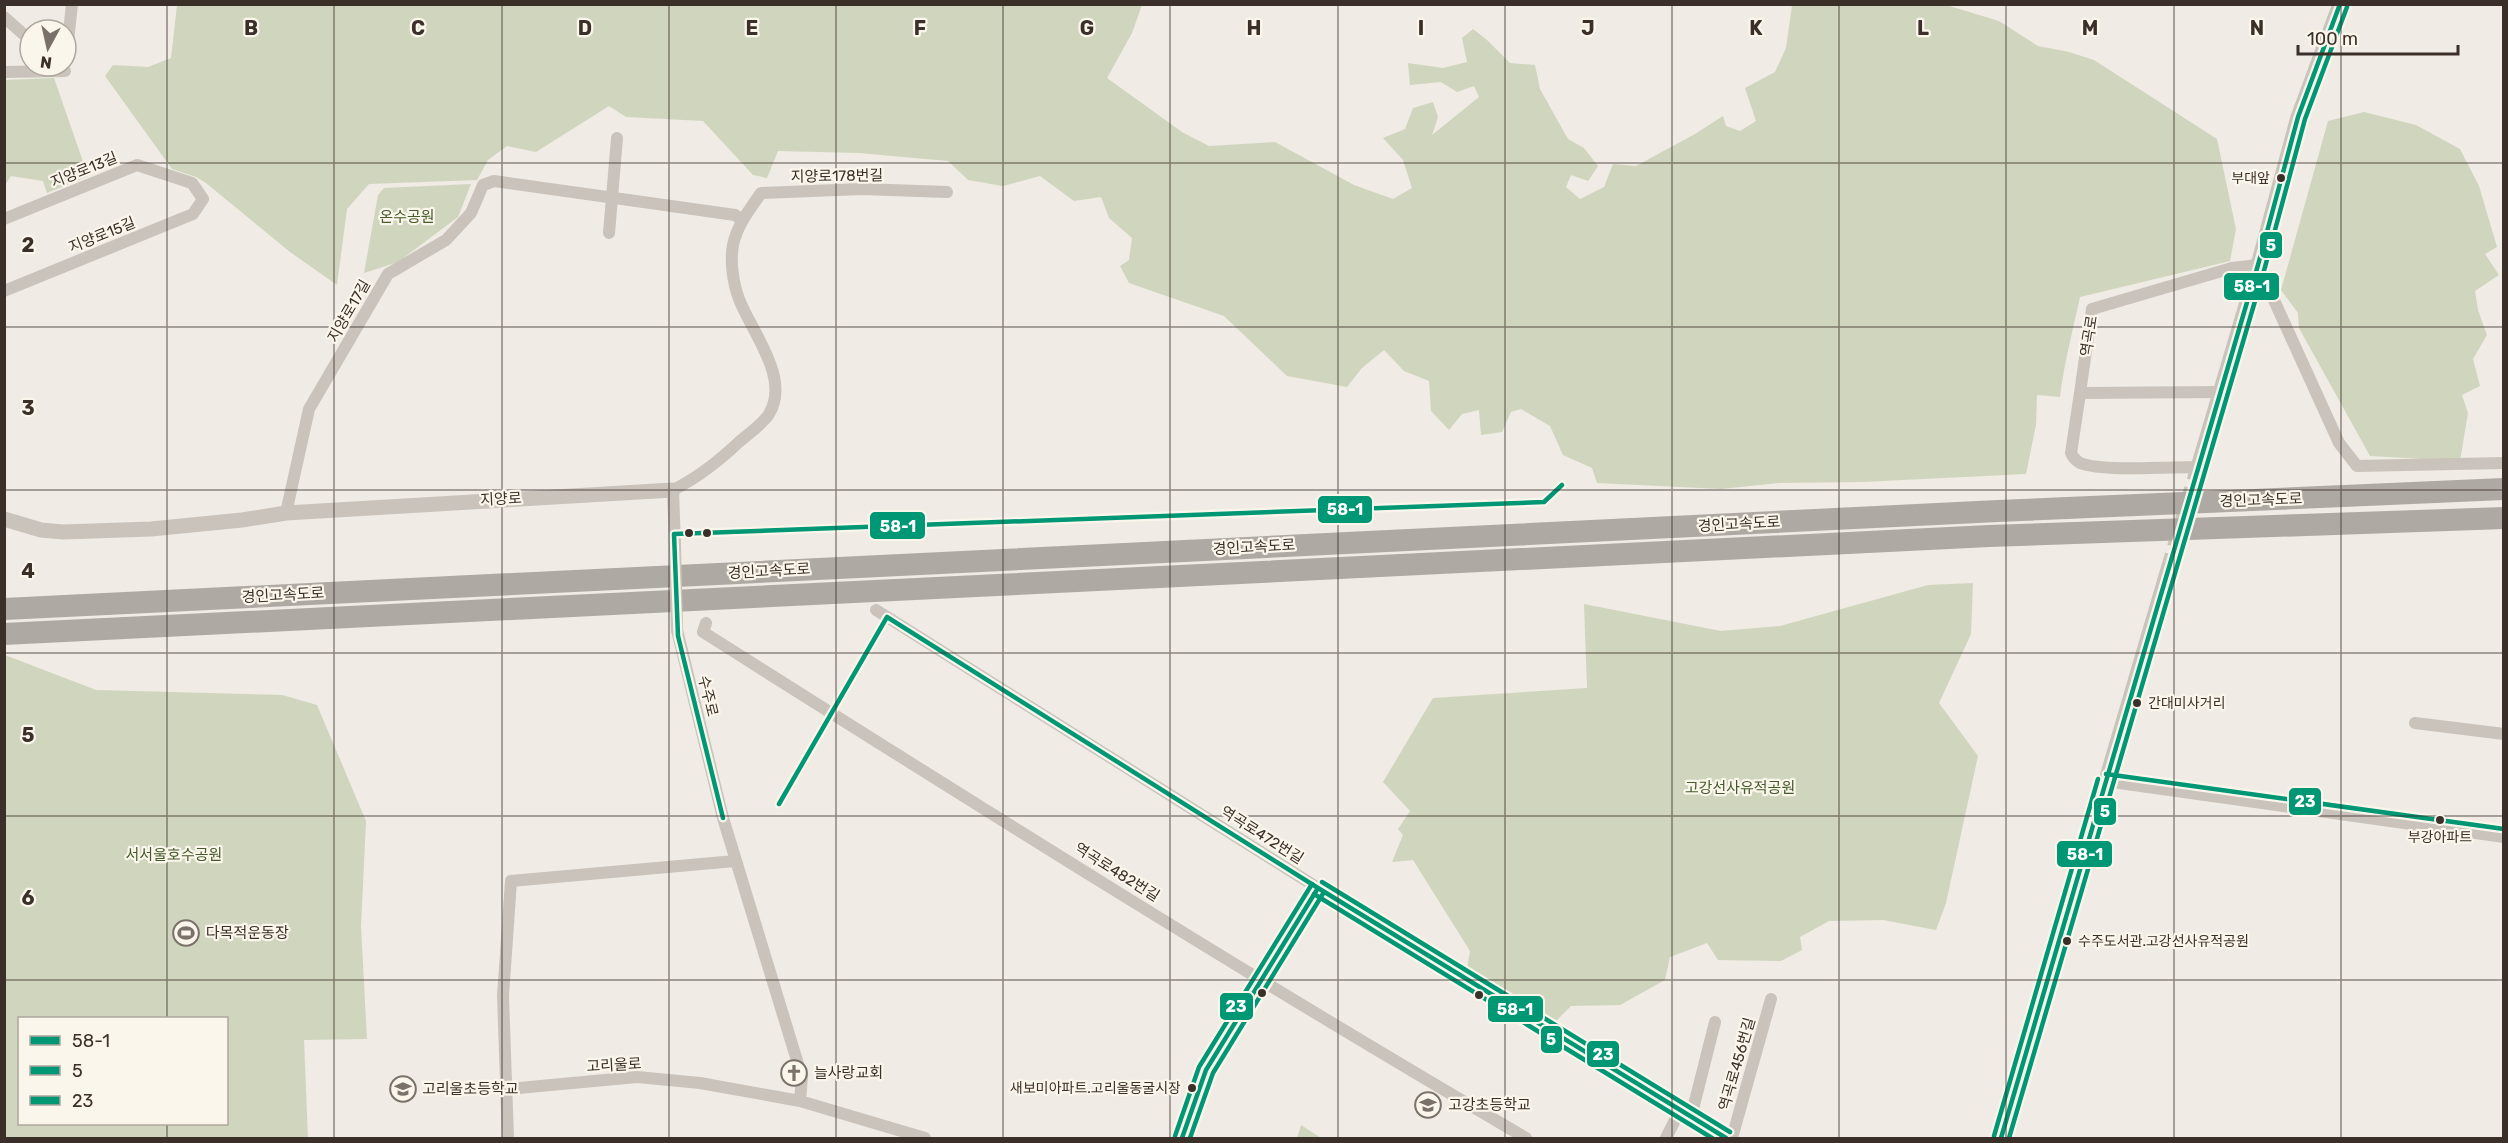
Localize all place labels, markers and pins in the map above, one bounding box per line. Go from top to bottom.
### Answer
place label: 부대앞 [2231,170,2270,187]
marker: 부대앞 [2275,172,2287,184]
unlabelled marker [683,527,695,539]
unlabelled marker [701,527,713,539]
place label: 간대미사거리 [2148,695,2225,712]
marker: 간대미사거리 [2131,697,2143,709]
marker: 부강아파트 [2434,814,2446,826]
place label: 부강아파트 [2408,829,2472,846]
sports icon: 다목적운동장 [171,918,201,948]
place label: 다목적운동장 [206,924,289,942]
place label: 수주도서관.고강선사유적공원 [2078,933,2249,950]
marker: 수주도서관.고강선사유적공원 [2061,935,2073,947]
unlabelled marker [1256,987,1268,999]
unlabelled marker [1473,989,1485,1001]
church icon: 늘사랑교회 [779,1058,809,1088]
place label: 늘사랑교회 [814,1064,883,1082]
school or university icon: 고리울초등학교 [388,1074,418,1104]
place label: 고리울초등학교 [422,1080,519,1098]
place label: 새보미아파트.고리울동굴시장 [1010,1080,1181,1097]
marker: 새보미아파트.고리울동굴시장 [1186,1082,1198,1094]
school or university icon: 고강초등학교 [1413,1090,1443,1120]
place label: 고강초등학교 [1448,1096,1531,1114]

